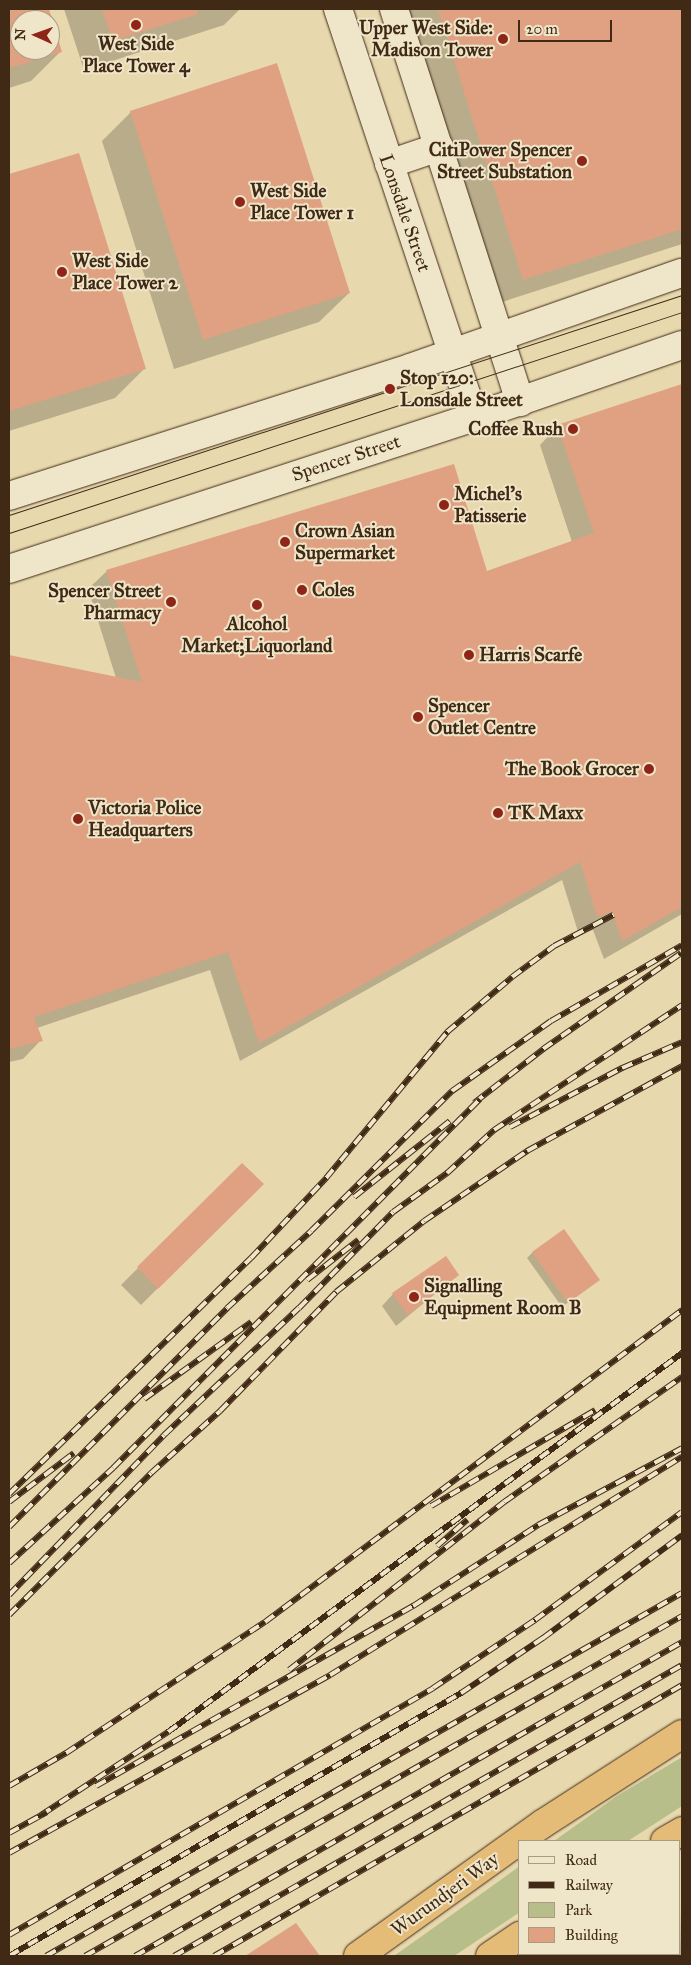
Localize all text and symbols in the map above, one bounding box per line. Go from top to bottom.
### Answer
north arrow [10,10,60,60]
scale bar [521,10,615,42]
place label: Upper West Side: Madison Tower [359,17,493,61]
marker: West Side Place Tower 4 [130,19,142,31]
text: 20 m [526,20,558,38]
text: N [12,28,29,41]
place label: West Side Place Tower 4 [82,33,190,77]
marker: Upper West Side: Madison Tower [497,33,509,45]
place label: CitiPower Spencer Street Substation [429,139,572,183]
street label: Lonsdale Street [374,151,436,275]
marker: CitiPower Spencer Street Substation [576,155,588,167]
place label: West Side Place Tower 1 [250,180,354,224]
marker: West Side Place Tower 1 [234,196,246,208]
place label: West Side Place Tower 2 [72,250,178,294]
marker: West Side Place Tower 2 [56,266,68,278]
place label: Stop 120: Lonsdale Street [400,367,523,411]
marker: Stop 120: Lonsdale Street [384,383,396,395]
place label: Coffee Rush [468,418,563,440]
marker: Coffee Rush [567,423,579,435]
street label: Spencer Street [289,430,403,486]
place label: Michel's Patisserie [454,483,526,527]
marker: Michel's Patisserie [438,499,450,511]
place label: Crown Asian Supermarket [295,520,395,564]
marker: Crown Asian Supermarket [279,536,291,548]
place label: Coles [312,579,355,601]
place label: Spencer Street Pharmacy [48,580,161,624]
marker: Coles [296,584,308,596]
marker: Spencer Street Pharmacy [165,596,177,608]
marker: Alcohol Market;Liquorland [251,599,263,611]
place label: Alcohol Market;Liquorland [181,613,333,657]
place label: Harris Scarfe [479,644,582,666]
marker: Harris Scarfe [463,649,475,661]
place label: Spencer Outlet Centre [428,695,536,739]
marker: Spencer Outlet Centre [412,711,424,723]
place label: The Book Grocer [505,758,639,780]
marker: The Book Grocer [643,763,655,775]
place label: Victoria Police Headquarters [88,797,201,841]
place label: TK Maxx [508,802,583,824]
marker: TK Maxx [492,807,504,819]
marker: Victoria Police Headquarters [72,813,84,825]
place label: Signalling Equipment Room B [424,1275,582,1319]
marker: Signalling Equipment Room B [408,1291,420,1303]
legend [518,1840,681,1955]
street label: Wurundjeri Way [387,1847,503,1941]
text: Road [565,1851,597,1869]
text: Railway [565,1876,613,1894]
text: Park [565,1901,592,1919]
text: Building [565,1926,618,1944]

